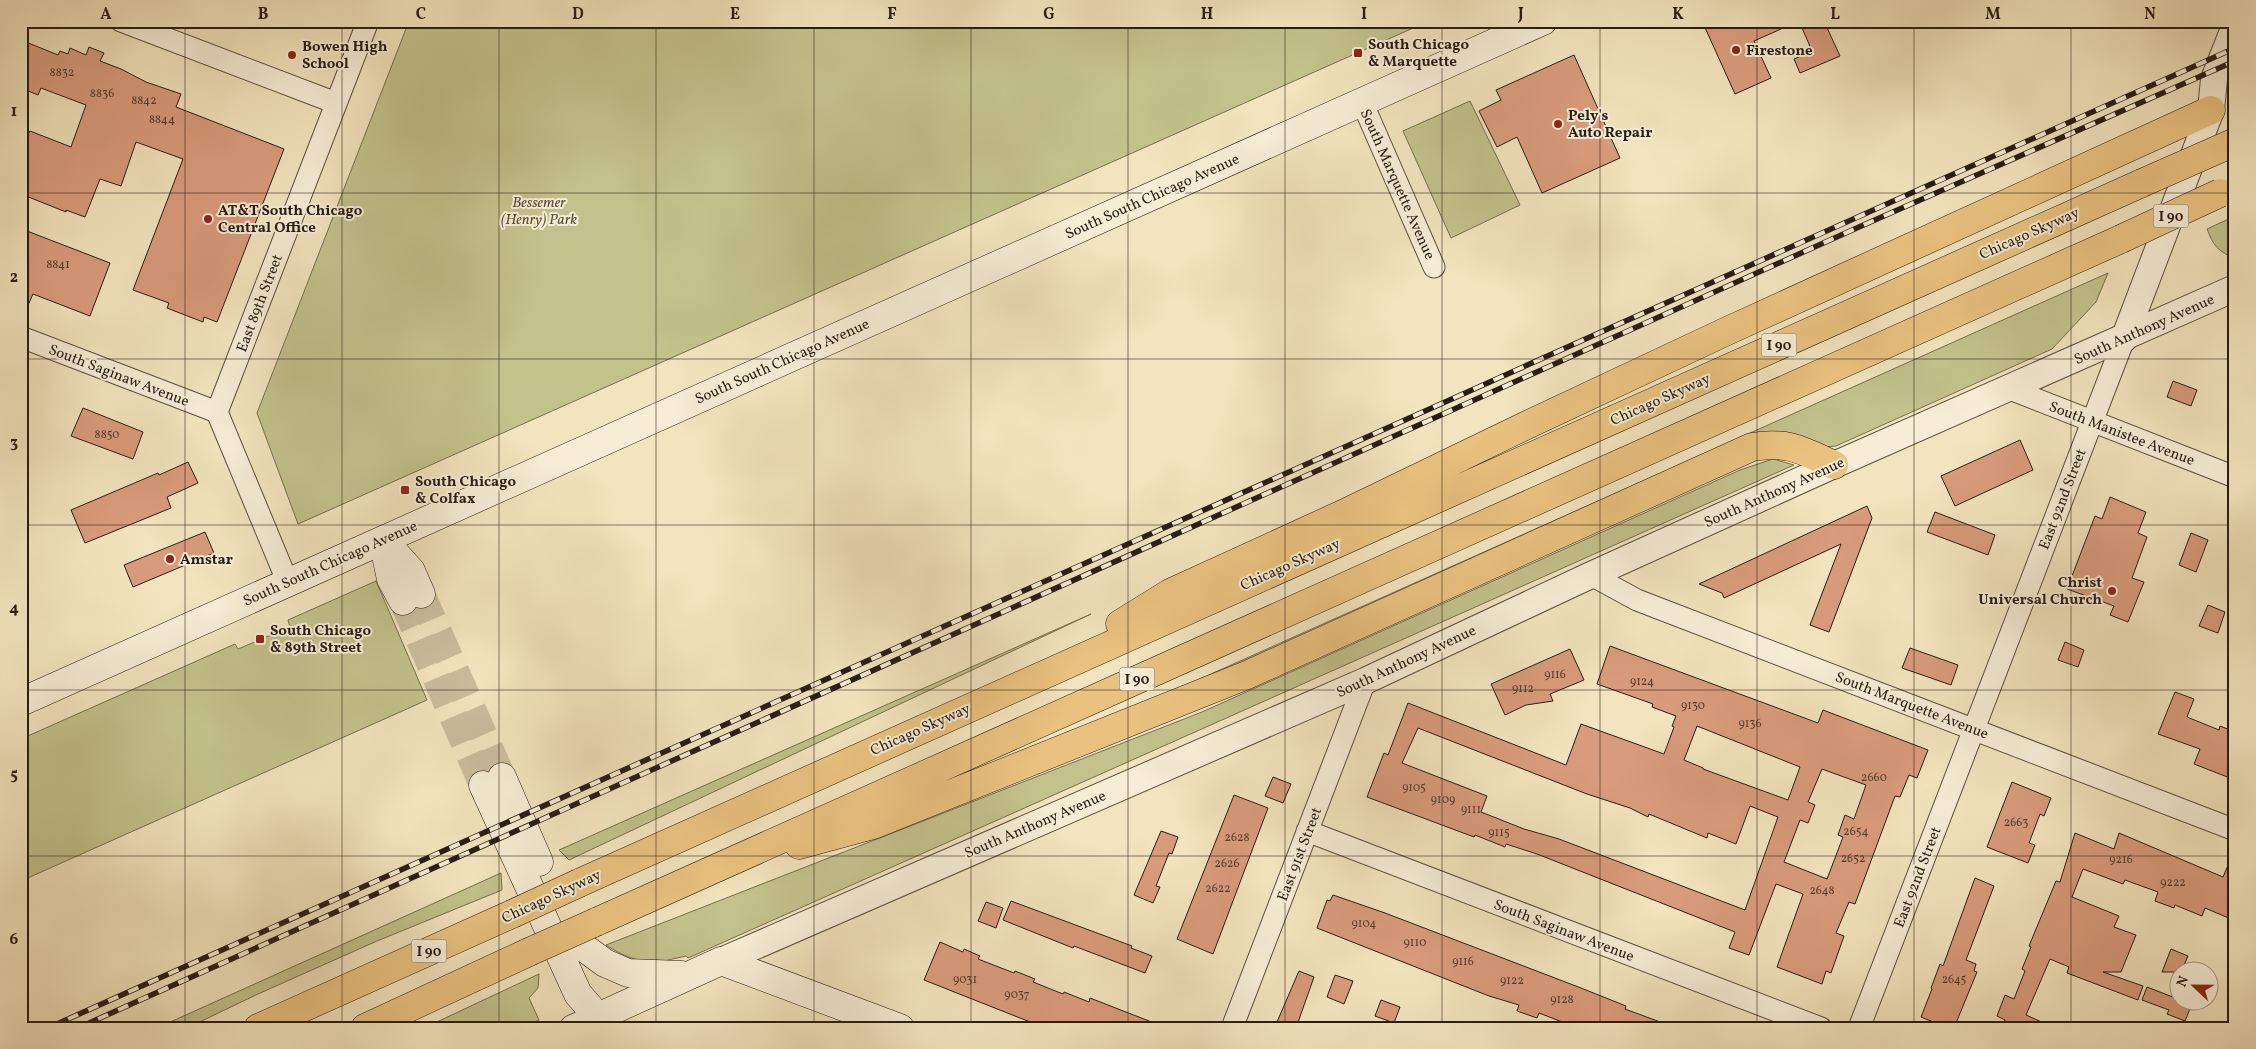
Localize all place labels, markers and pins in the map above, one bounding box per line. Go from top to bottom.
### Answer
place label: South Chicago & Marquette [1368,35,1469,73]
place label: Bowen High School [302,37,388,75]
place label: Firestone [1746,41,1813,62]
marker: Firestone [1730,44,1742,56]
marker: South Chicago & Marquette [1352,47,1364,59]
marker: Bowen High School [286,49,298,61]
place label: Pely's Auto Repair [1568,106,1652,144]
marker: Pely's Auto Repair [1552,118,1564,130]
place label: AT&T South Chicago Central Office [218,201,363,239]
marker: AT&T South Chicago Central Office [202,213,214,225]
place label: South Chicago & Colfax [415,472,516,510]
marker: South Chicago & Colfax [399,484,411,496]
place label: Amstar [180,550,233,571]
marker: Amstar [164,553,176,565]
place label: Christ Universal Church [1978,573,2102,611]
marker: Christ Universal Church [2106,585,2118,597]
place label: South Chicago & 89th Street [270,621,371,659]
marker: South Chicago & 89th Street [254,633,266,645]

